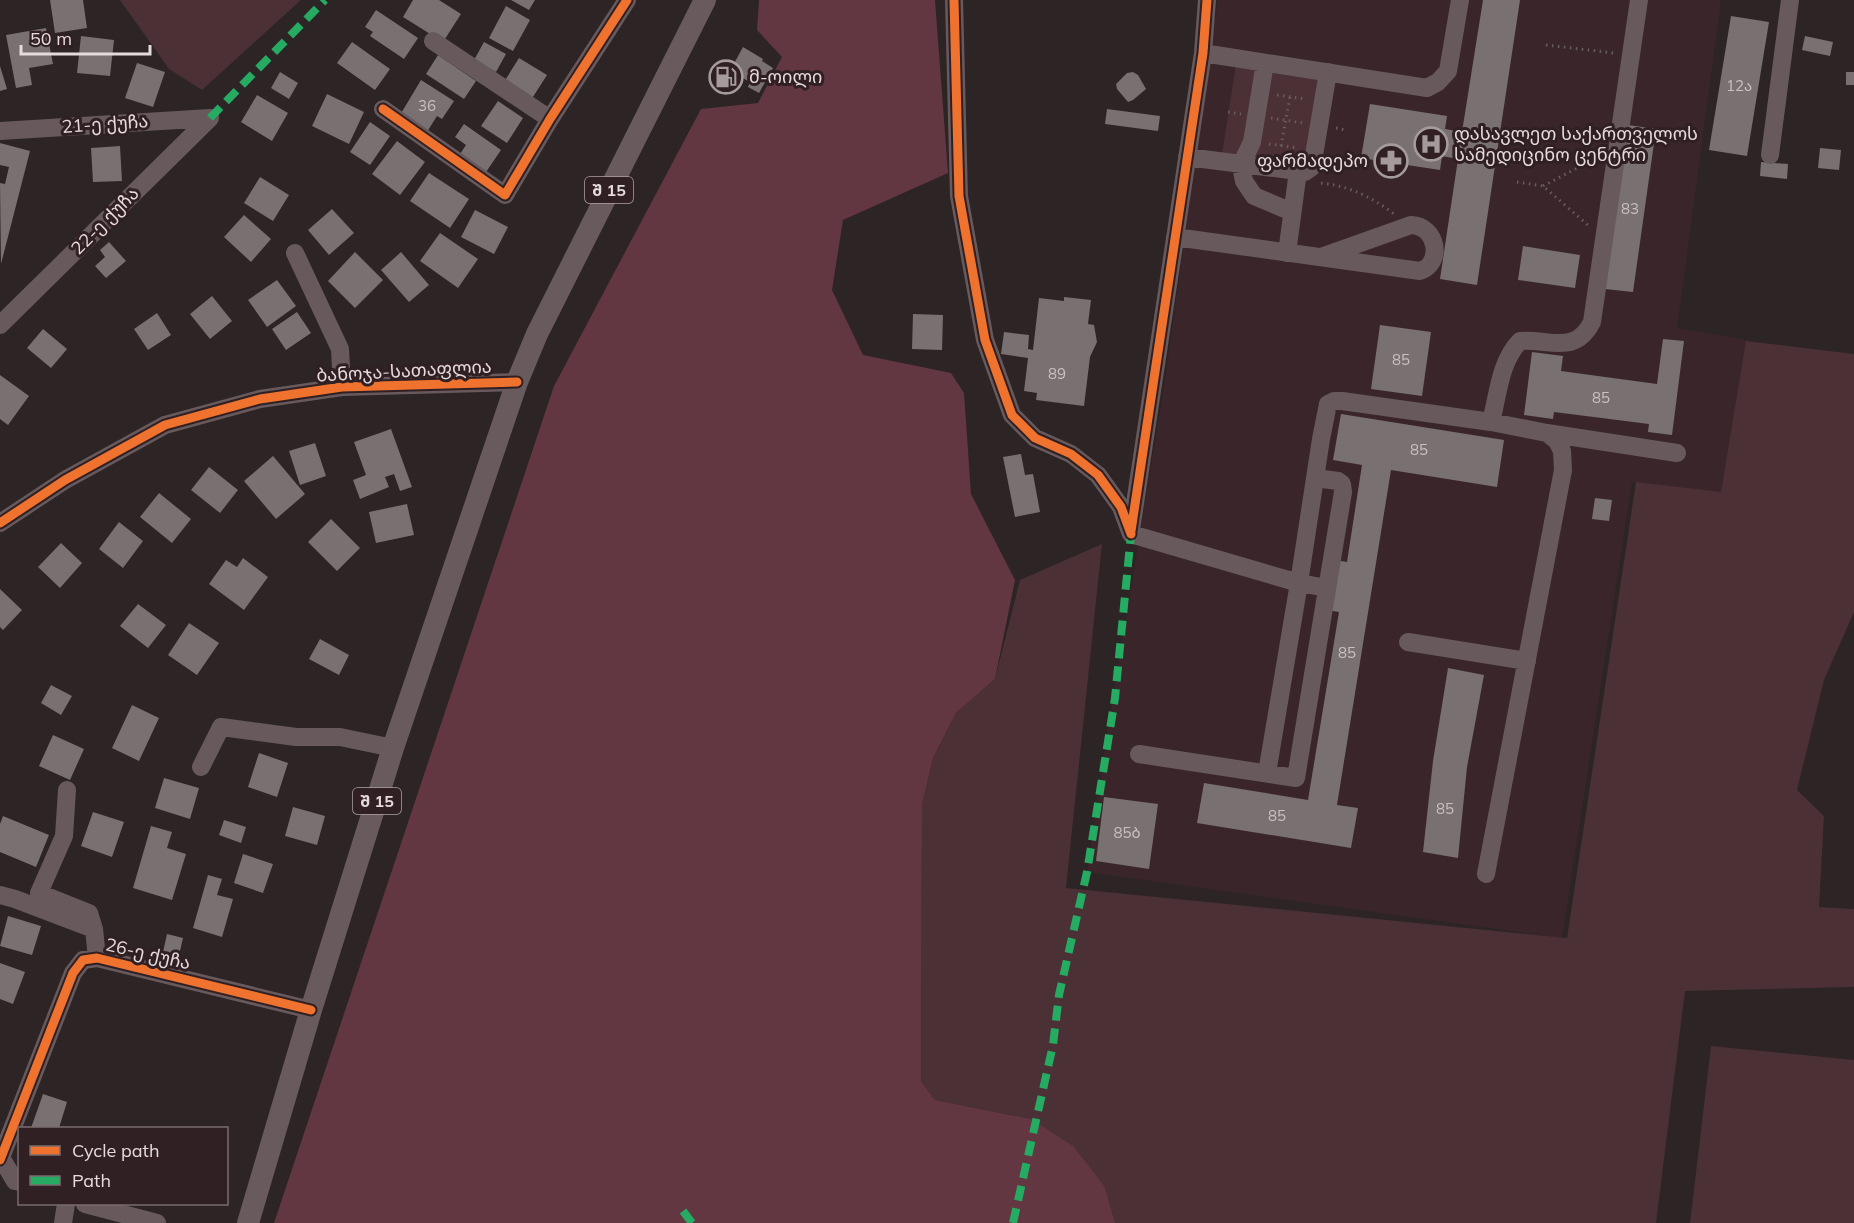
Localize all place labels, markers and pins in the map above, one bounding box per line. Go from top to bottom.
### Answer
fuel station icon: მ-ოილი [708,59,744,95]
place label: მ-ოილი [749,65,822,88]
place label: დასავლეთ საქართველოს სამედიცინო ცენტრი [1454,122,1698,166]
hospital icon: დასავლეთ საქართველოს სამედიცინო ცენტრი [1413,126,1449,162]
pharmacy icon: ფარმადეპო [1373,143,1409,179]
place label: ფარმადეპო [1257,149,1368,172]

